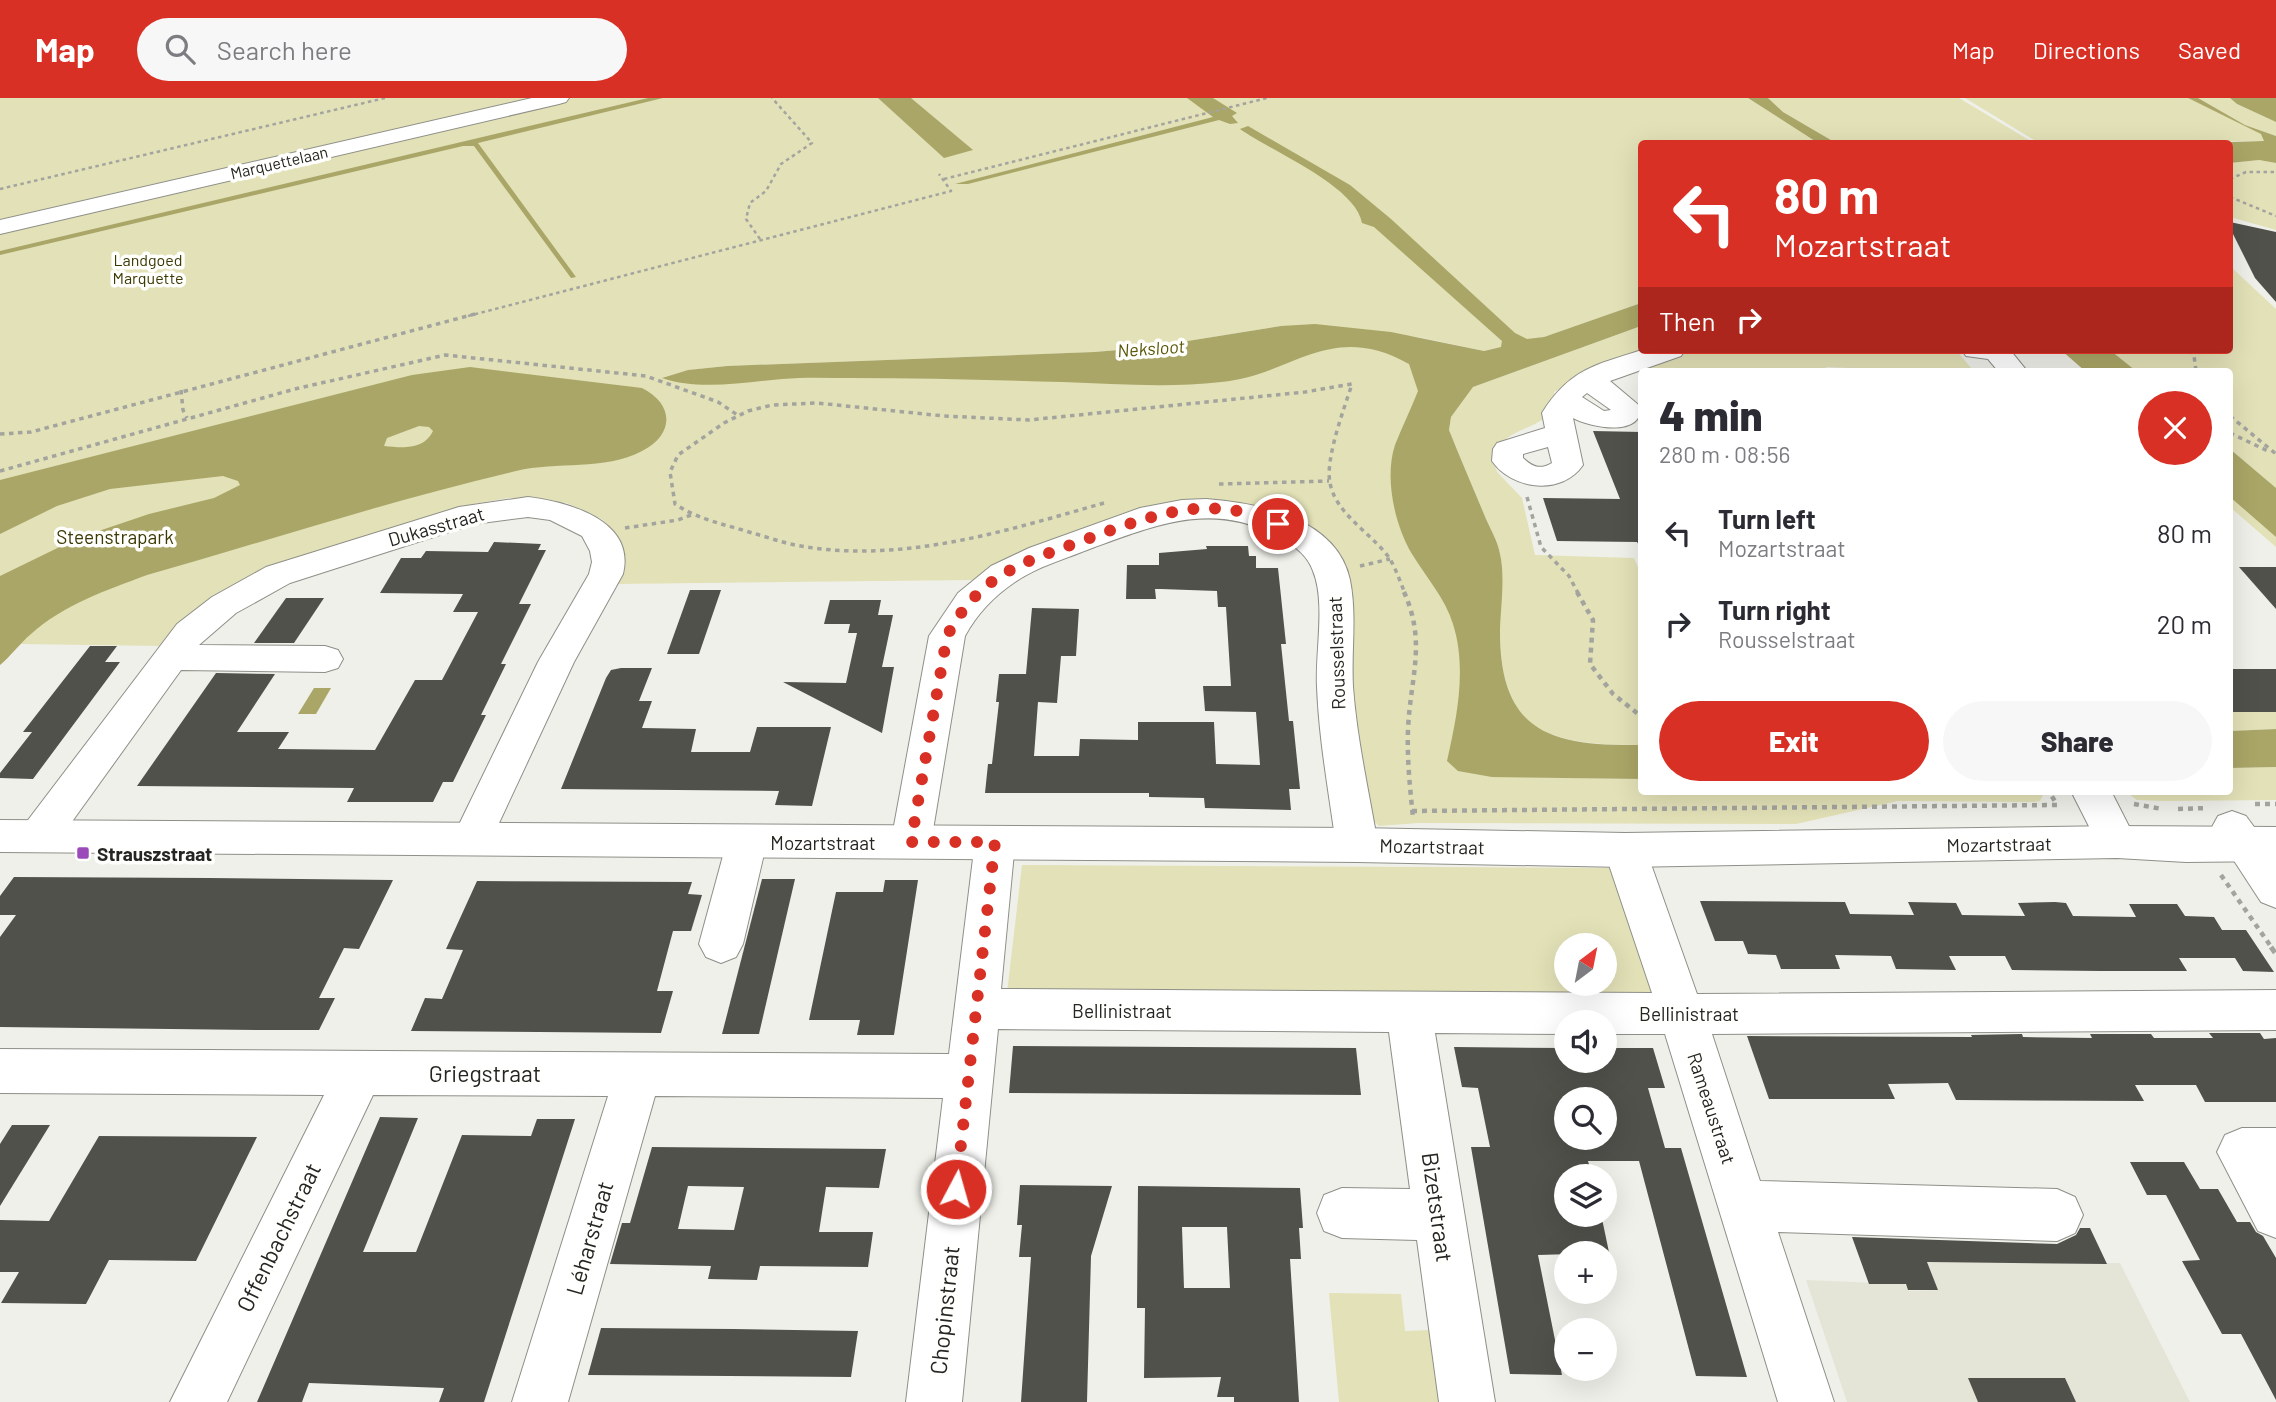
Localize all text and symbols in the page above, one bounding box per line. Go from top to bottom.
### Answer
search box [137,18,627,81]
text: Map [35,29,95,69]
icon: search [161,30,199,68]
text: Search here [217,34,352,65]
text: Map [1952,35,1995,64]
text: Directions [2033,35,2140,64]
text: Saved [2178,35,2241,64]
street label: Marquettelaan [228,142,330,182]
text: 80 m [1774,165,1879,224]
icon: left [1659,168,1750,259]
text: Mozartstraat [1774,225,1951,263]
park label: Landgoed Marquette [112,250,184,287]
icon: right [1730,301,1768,339]
text: Then [1659,305,1716,336]
water label: Neksloot [1117,335,1186,361]
text: 4 min [1659,389,1763,439]
button: close [2138,391,2212,465]
text: 280 m · 08:56 [1659,440,1790,468]
pin [1248,494,1308,554]
street label: Dukasstraat [385,501,487,551]
text: Turn left [1718,503,1816,534]
icon: arrive [1259,505,1297,543]
icon: left [1659,514,1697,552]
text: 80 m [2157,517,2212,548]
park label: Steenstrapark [56,525,174,548]
text: Mozartstraat [1718,534,1846,562]
text: Turn right [1718,594,1831,625]
street label: Rousselstraat [1323,596,1349,710]
icon: right [1659,605,1697,643]
text: 20 m [2157,608,2212,639]
text: Rousselstraat [1718,625,1856,653]
button: Exit [1659,701,1929,781]
button: Share [1943,701,2212,781]
street label: Mozartstraat [770,831,876,854]
street label: Mozartstraat [1946,832,2052,856]
street label: Mozartstraat [1379,834,1485,858]
place label: Strauszstraat [97,842,212,865]
marker: Strauszstraat [75,845,91,861]
north arrow [1554,933,1617,996]
map controls [1554,933,1617,1381]
street label: Bellinistraat [1072,999,1172,1022]
street label: Bellinistraat [1639,1002,1739,1025]
button: sound [1554,1010,1617,1073]
street label: Rameaustraat [1683,1049,1741,1167]
street label: Griegstraat [429,1059,541,1087]
button: search [1554,1087,1617,1150]
street label: Bizetstraat [1416,1150,1460,1264]
position arrow [919,1152,993,1226]
street label: Offenbachstraat [230,1158,326,1316]
button: layers [1554,1164,1617,1227]
street label: Léharstraat [559,1178,619,1298]
button: + [1554,1241,1617,1304]
street label: Chopinstraat [923,1244,965,1376]
button: − [1554,1318,1617,1381]

